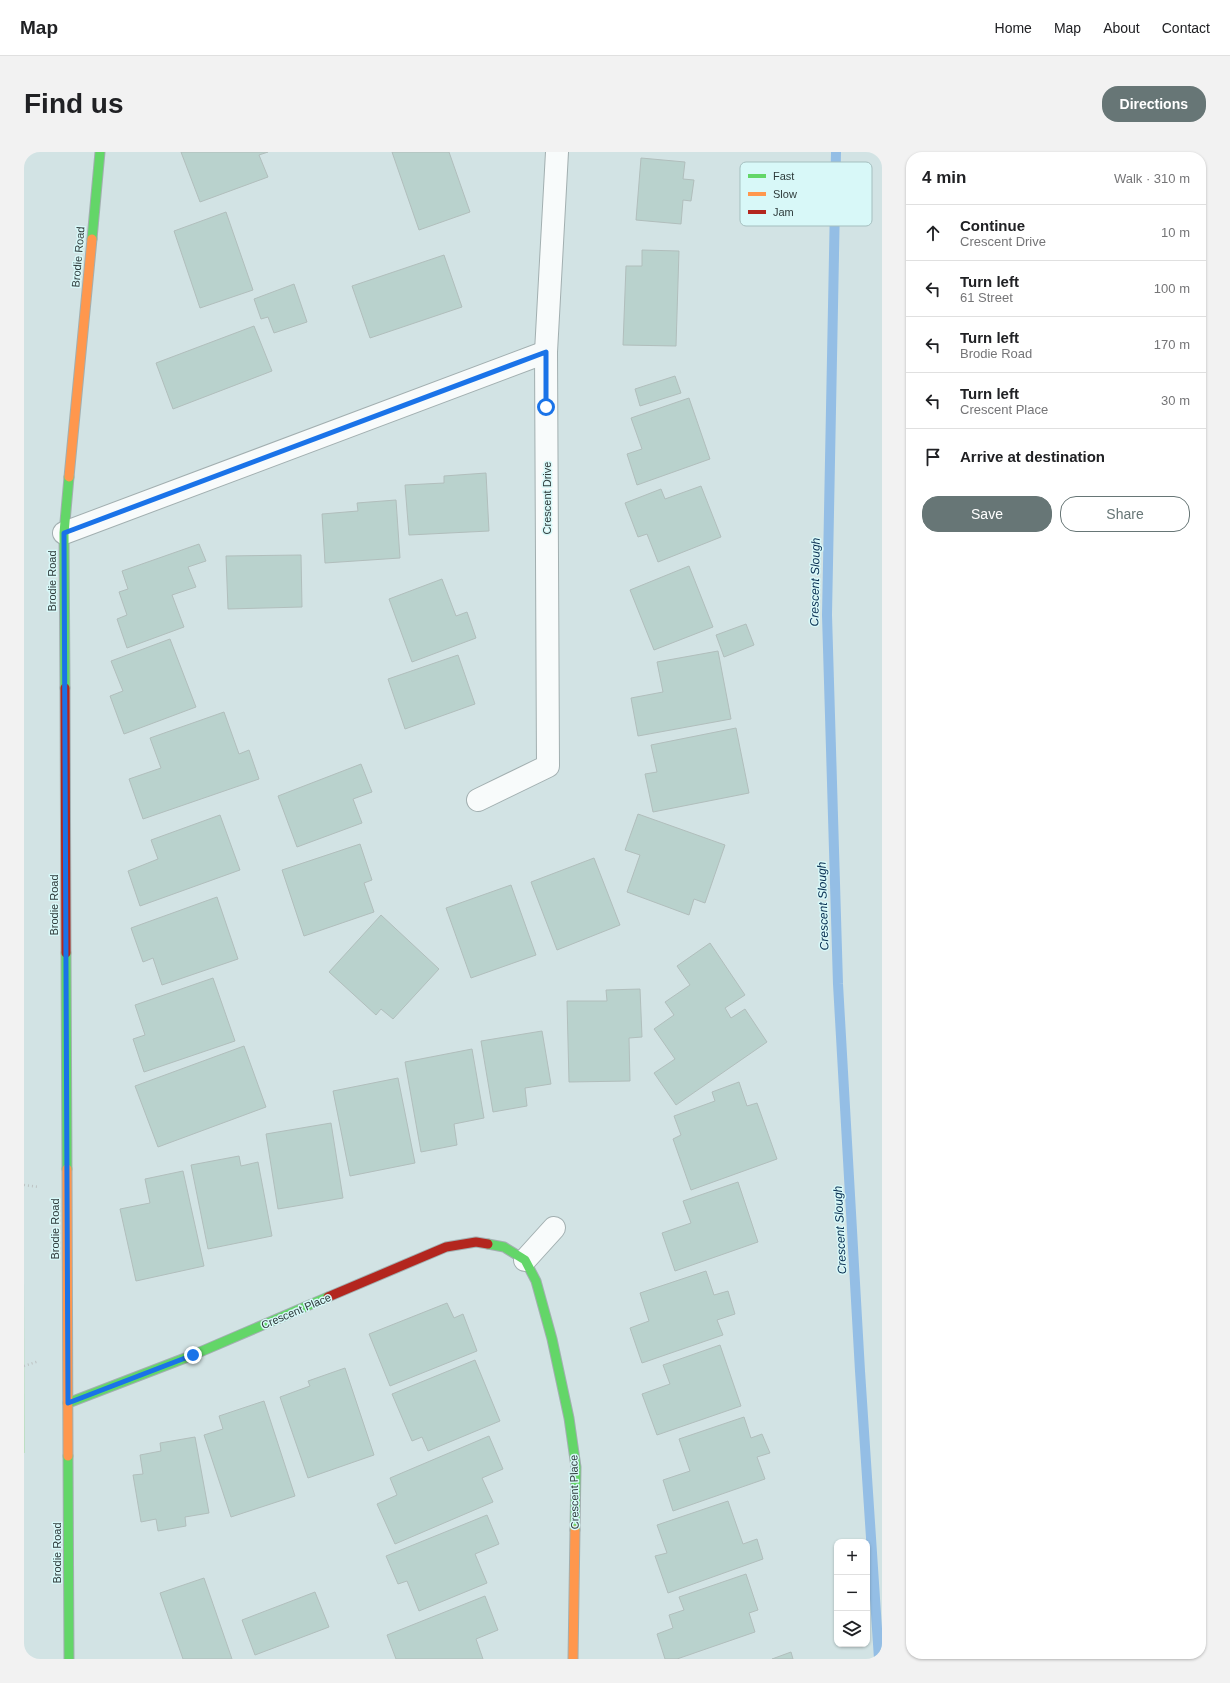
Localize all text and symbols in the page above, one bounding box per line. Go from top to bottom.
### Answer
text: Map [20,17,58,38]
text: Home [995,20,1032,36]
text: Map [1054,20,1081,36]
text: About [1103,20,1140,36]
text: Contact [1162,20,1210,36]
button: Directions [1102,86,1206,122]
text: Find us [24,88,124,119]
legend [740,162,872,226]
text: 4 min [922,168,966,187]
text: Fast [773,170,794,182]
text: Walk · 310 m [1114,171,1190,186]
text: Slow [773,188,797,200]
text: Jam [773,206,794,218]
text: Continue [960,217,1025,234]
icon: ahead [922,222,944,244]
text: 10 m [1161,225,1190,240]
street label: Brodie Road [69,226,87,288]
text: Crescent Drive [960,234,1046,249]
text: Turn left [960,273,1019,290]
icon: left [922,278,944,300]
text: 100 m [1154,281,1190,296]
text: 61 Street [960,290,1013,305]
text: Turn left [960,329,1019,346]
icon: left [922,334,944,356]
text: 170 m [1154,337,1190,352]
text: Brodie Road [960,346,1032,361]
text: Turn left [960,385,1019,402]
icon: left [922,390,944,412]
text: 30 m [1161,393,1190,408]
route start [537,398,555,416]
text: Crescent Place [960,402,1048,417]
icon: arrive [922,446,944,468]
text: Arrive at destination [960,448,1105,465]
street label: Crescent Drive [541,462,553,534]
button: Save [922,496,1052,532]
button: Share [1060,496,1190,532]
water label: Crescent Slough [807,537,823,626]
street label: Brodie Road [46,550,58,612]
water label: Crescent Slough [814,861,832,951]
street label: Brodie Road [48,874,60,936]
water label: Crescent Slough [831,1185,849,1275]
street label: Brodie Road [49,1198,61,1260]
street label: Crescent Place [259,1291,333,1331]
route end [184,1346,202,1364]
street label: Crescent Place [567,1455,581,1529]
street label: Brodie Road [51,1522,63,1584]
map controls [834,1539,870,1647]
button: + [834,1539,870,1575]
button: − [834,1575,870,1611]
button: layers [834,1611,870,1647]

